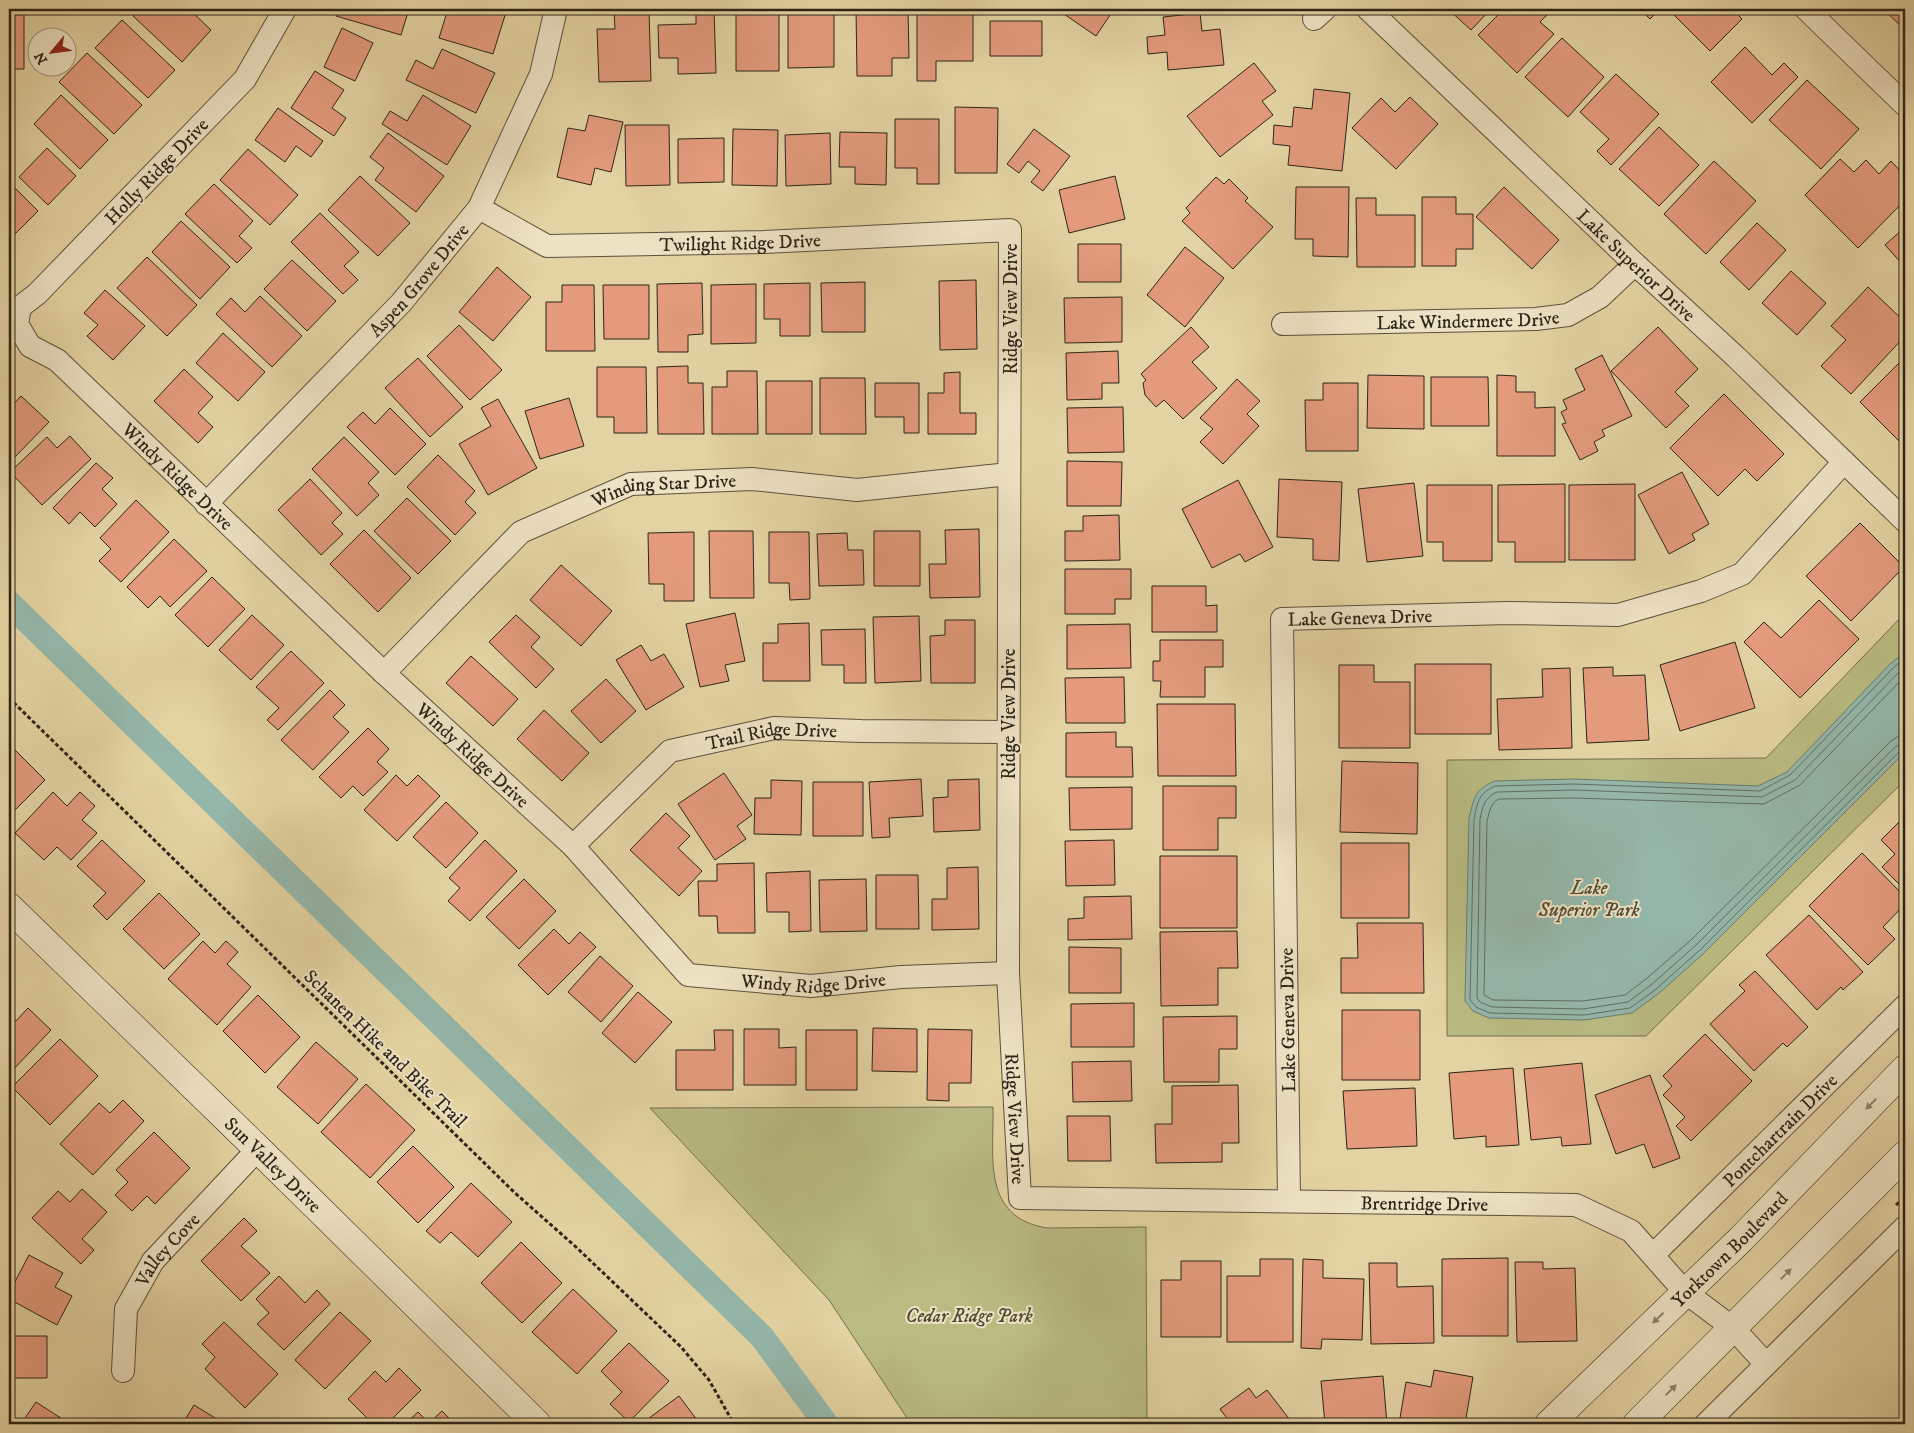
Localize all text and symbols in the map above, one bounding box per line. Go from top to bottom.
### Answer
north arrow [28,28,78,78]
text: N [31,48,52,67]
street label: Holly Ridge Drive [100,114,214,230]
street label: Lake Superior Drive [1572,205,1700,327]
street label: Aspen Grove Drive [364,219,475,342]
street label: Twilight Ridge Drive [659,229,821,257]
street label: Ridge View Drive [1000,243,1023,375]
street label: Lake Windermere Drive [1376,306,1561,335]
street label: Windy Ridge Drive [116,418,238,536]
street label: Winding Star Drive [587,470,737,513]
street label: Lake Geneva Drive [1287,605,1433,632]
street label: Ridge View Drive [998,648,1021,780]
street label: Windy Ridge Drive [410,698,534,813]
street label: Trail Ridge Drive [704,718,838,756]
park label: Lake Superior Park [1538,877,1639,923]
street label: Lake Geneva Drive [1276,947,1301,1092]
street label: Schanen Hike and Bike Trail [299,965,471,1133]
street label: Windy Ridge Drive [739,969,887,999]
street label: Ridge View Drive [999,1052,1029,1185]
street label: Pontchartrain Drive [1719,1069,1843,1192]
one-way arrow [1865,1098,1877,1110]
street label: Sun Valley Drive [219,1113,326,1218]
street label: Yorktown Boulevard [1667,1187,1794,1313]
street label: Brentridge Drive [1360,1192,1489,1217]
street label: Valley Cove [131,1208,205,1292]
one-way arrow [1779,1268,1791,1280]
park label: Cedar Ridge Park [905,1305,1033,1328]
one-way arrow [1652,1312,1664,1324]
one-way arrow [1665,1384,1677,1396]

